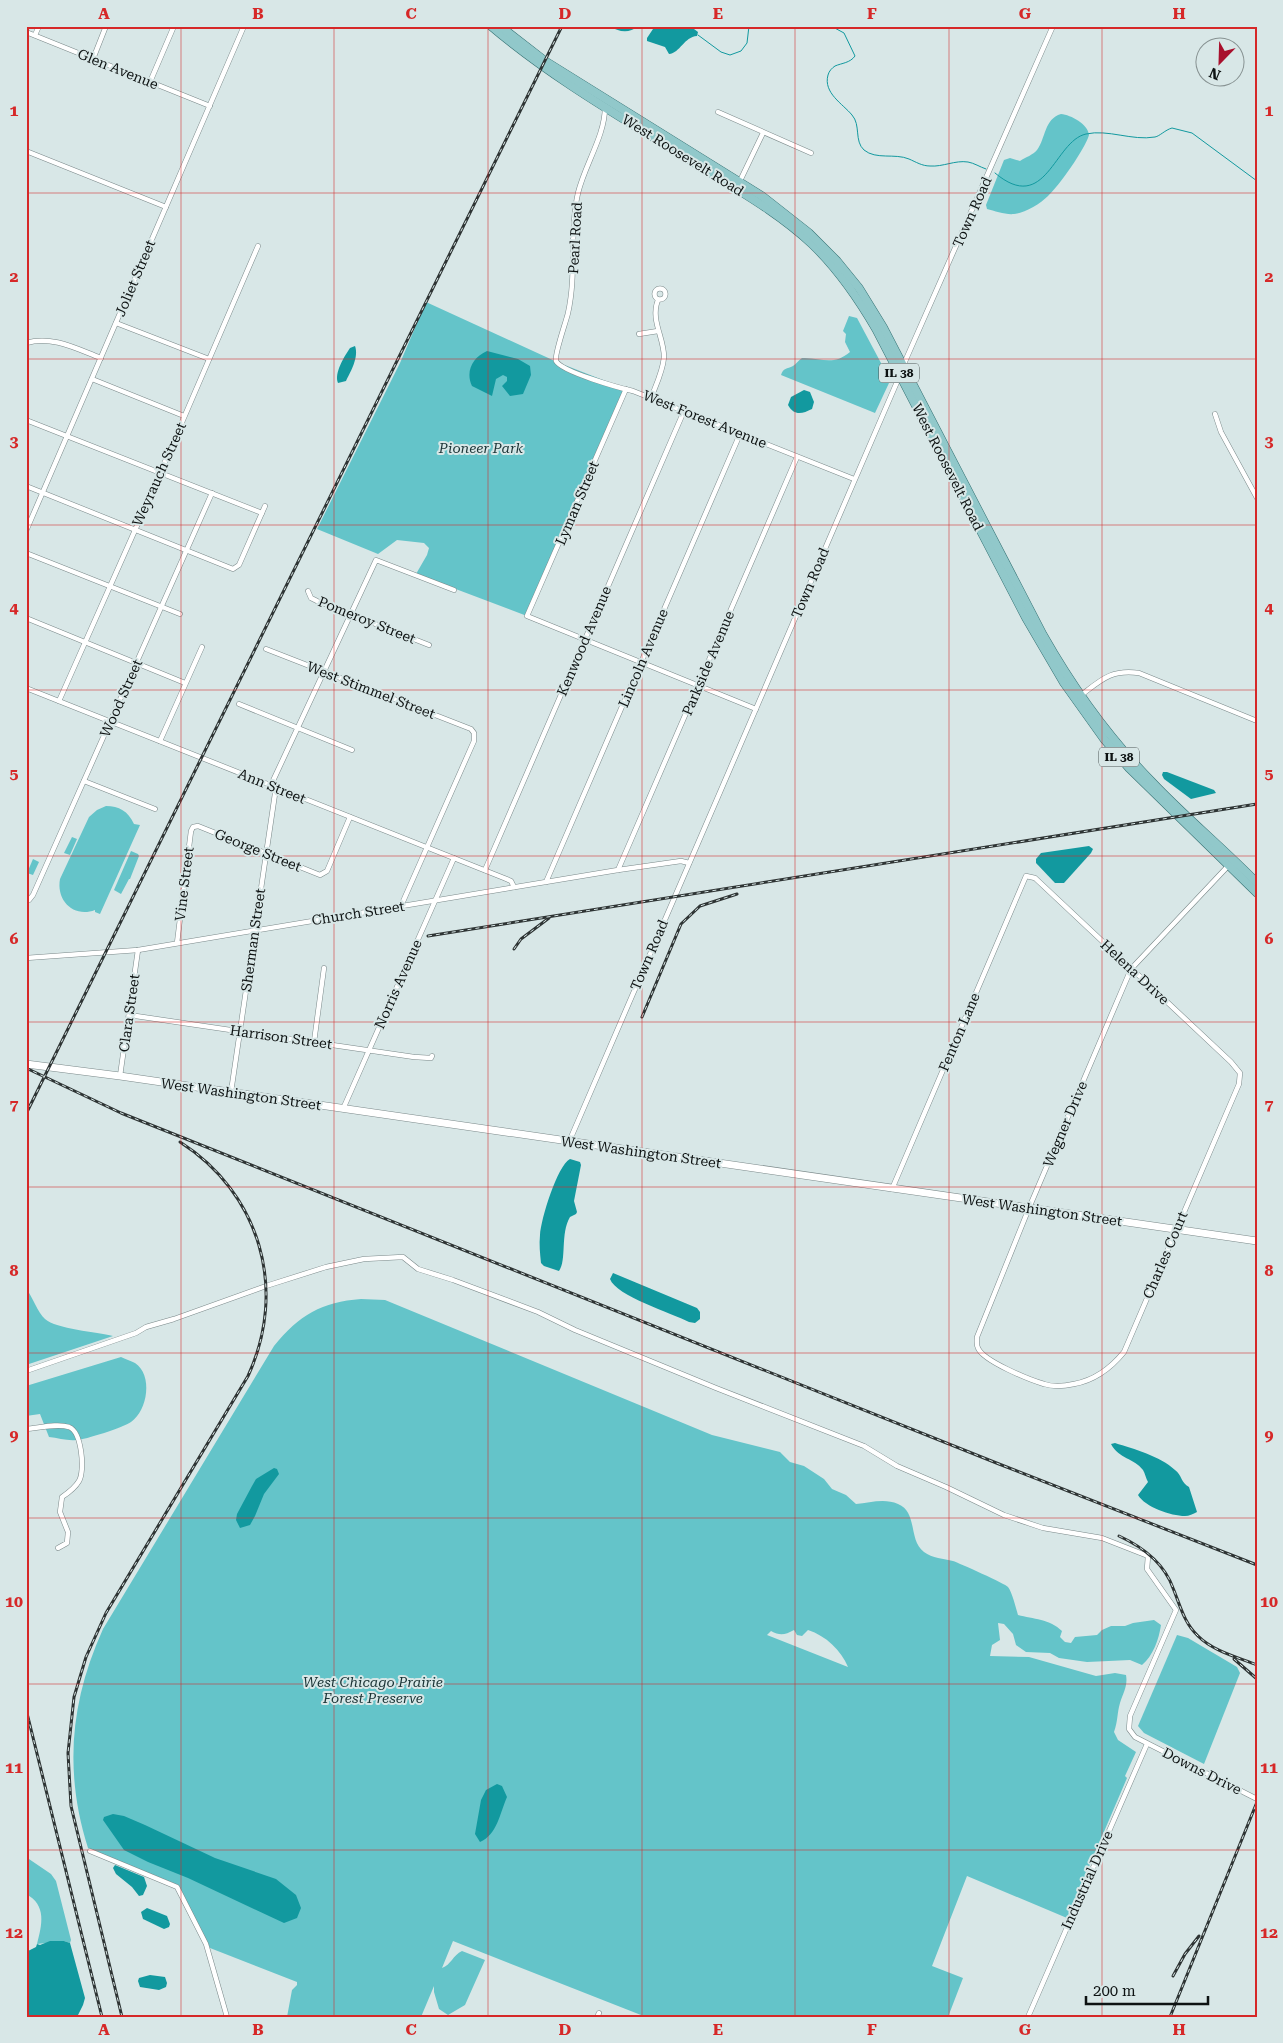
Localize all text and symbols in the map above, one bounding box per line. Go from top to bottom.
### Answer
text: A [98,4,110,23]
text: B [252,4,264,23]
text: C [405,4,417,23]
text: D [559,4,572,23]
text: E [713,4,723,23]
text: F [867,4,877,23]
text: G [1019,4,1032,23]
text: H [1172,4,1186,23]
north arrow [1196,38,1246,88]
street label: Glen Avenue [75,46,161,93]
text: N [1207,64,1223,83]
text: 1 [10,101,19,120]
text: 1 [1265,101,1274,120]
street label: West Roosevelt Road [619,111,747,199]
street label: Town Road [949,174,995,250]
street label: Pearl Road [565,202,585,274]
street label: Joliet Street [112,237,158,319]
text: 2 [10,267,19,286]
text: 2 [1265,267,1274,286]
road number: IL 38 [879,363,919,382]
street label: West Forest Avenue [641,387,769,451]
street label: West Roosevelt Road [909,401,987,533]
street label: Weyrauch Street [129,420,189,528]
text: 3 [10,432,19,451]
text: 3 [1265,432,1274,451]
park label: Pioneer Park [438,440,524,456]
street label: Lyman Street [552,459,602,547]
street label: Town Road [788,545,832,621]
street label: Kenwood Avenue [554,583,614,698]
street label: Pomeroy Street [316,593,418,647]
text: 4 [10,598,19,617]
text: 4 [1265,598,1274,617]
street label: Lincoln Avenue [615,606,671,710]
street label: Parkside Avenue [679,608,737,718]
street label: Wood Street [97,657,145,739]
street label: West Stimmel Street [305,658,437,722]
road number: IL 38 [1099,748,1139,766]
text: 5 [10,764,19,783]
text: 5 [1265,764,1274,783]
street label: Ann Street [236,765,308,807]
street label: George Street [212,825,304,875]
street label: Vine Street [172,846,196,922]
street label: Sherman Street [238,887,268,993]
street label: Church Street [310,898,406,928]
street label: Town Road [627,917,671,993]
text: 6 [10,929,19,948]
text: 6 [1265,929,1274,948]
street label: Helena Drive [1097,936,1173,1008]
street label: Norris Avenue [371,937,425,1031]
street label: Clara Street [116,973,142,1053]
street label: Fenton Lane [935,990,983,1074]
street label: Harrison Street [229,1022,333,1052]
street label: West Washington Street [160,1075,322,1113]
street label: Wegner Drive [1040,1078,1090,1169]
text: 7 [10,1095,19,1114]
text: 7 [1265,1095,1274,1114]
street label: West Washington Street [560,1133,722,1171]
street label: West Washington Street [961,1191,1123,1229]
street label: Charles Court [1139,1209,1191,1301]
text: 8 [10,1261,19,1280]
text: 8 [1265,1261,1274,1280]
text: 9 [10,1426,19,1445]
text: 9 [1265,1426,1274,1445]
text: 10 [5,1592,23,1611]
text: 10 [1260,1592,1278,1611]
park label: West Chicago Prairie Forest Preserve [303,1674,443,1706]
street label: Downs Drive [1160,1744,1244,1798]
text: 11 [5,1758,23,1777]
text: 11 [1260,1758,1278,1777]
street label: Industrial Drive [1058,1828,1116,1932]
text: 12 [5,1923,23,1942]
text: 12 [1260,1923,1278,1942]
scale bar [1086,1973,1208,2005]
text: 200 m [1093,1982,1136,2000]
text: A [98,2020,110,2039]
text: B [252,2020,264,2039]
text: C [405,2020,417,2039]
text: D [559,2020,572,2039]
text: E [713,2020,723,2039]
text: F [867,2020,877,2039]
text: G [1019,2020,1032,2039]
text: H [1172,2020,1186,2039]

